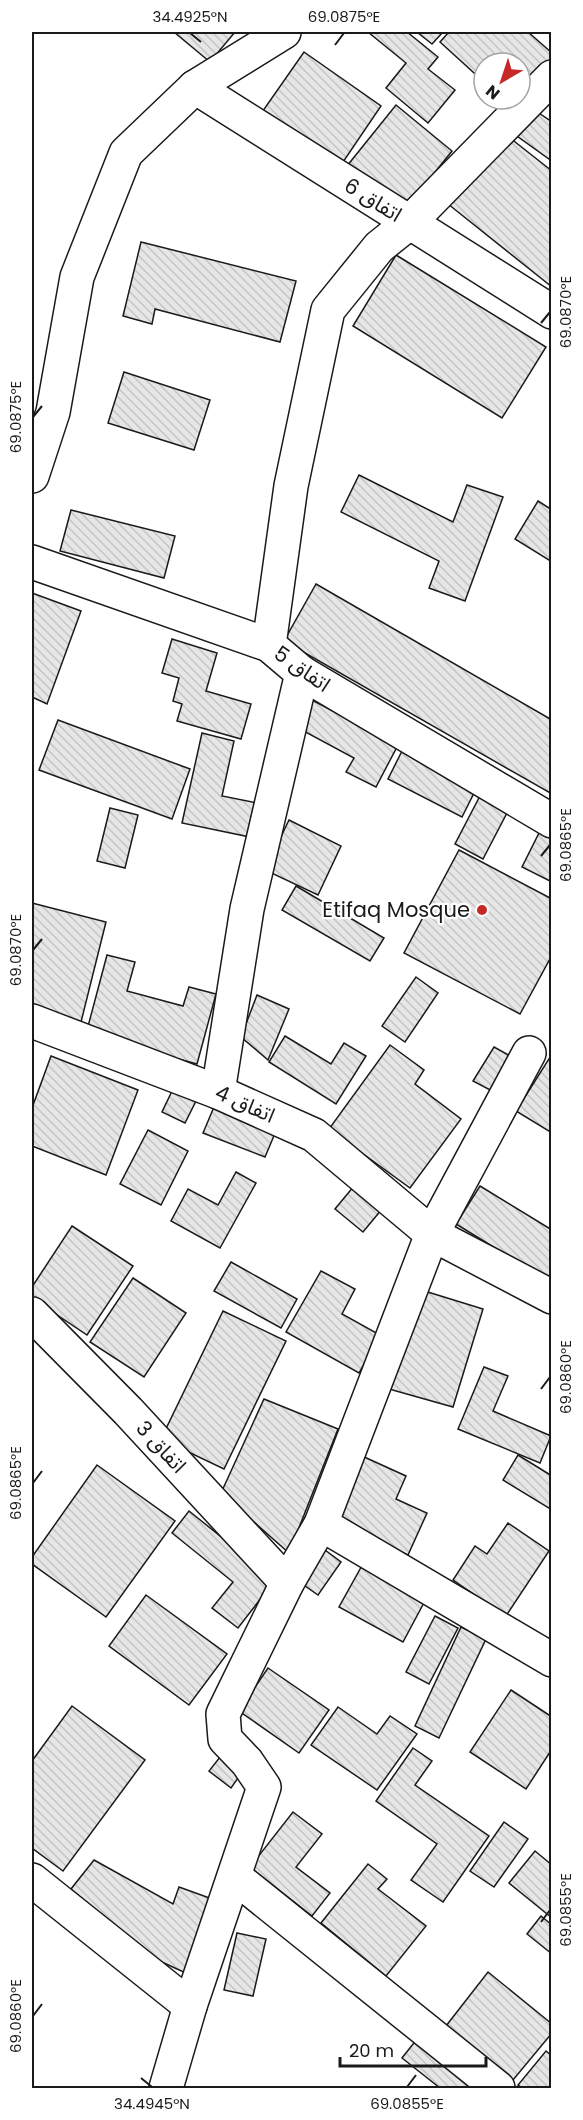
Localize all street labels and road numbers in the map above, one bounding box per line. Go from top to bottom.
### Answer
street label: اتفاق 6 [339,171,408,229]
street label: اتفاق 5 [268,639,336,698]
street label: اتفاق 4 [211,1078,280,1130]
street label: اتفاق 3 [130,1414,193,1479]

